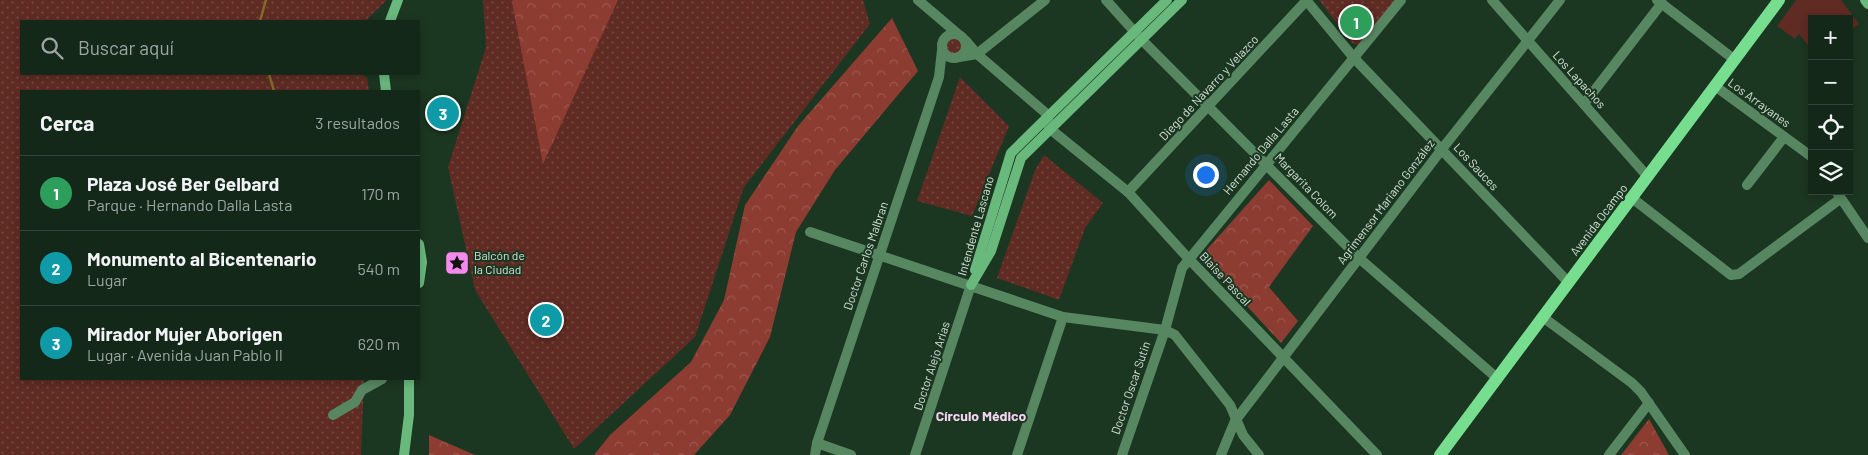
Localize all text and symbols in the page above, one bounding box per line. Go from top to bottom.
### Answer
pin: 1 [1340,3,1372,41]
map controls [1808,15,1853,195]
button: + [1808,15,1853,60]
search box [20,20,420,75]
street label: Diego de Navarro y Velazco [1156,32,1261,143]
icon: search [38,34,66,62]
text: Buscar aquí [78,36,174,59]
street label: Los Lapachos [1550,48,1609,111]
button: − [1808,60,1853,105]
street label: Los Arrayanes [1726,75,1794,130]
pin: 3 [427,94,459,132]
street label: Hernando Dalla Lasta [1220,104,1301,197]
button: locate [1808,105,1853,150]
text: Cerca [40,110,94,135]
text: 3 resultados [315,113,400,132]
street label: Agrimensor Mariano González [1334,136,1437,267]
street label: Los Sauces [1451,140,1502,193]
street label: Margarita Colom [1272,150,1341,221]
button: layers [1808,150,1853,195]
your location [1193,162,1219,188]
text: Plaza José Ber Gelbard [87,172,279,195]
street label: Intendente Lascano [954,174,996,277]
street label: Avenida Ocampo [1567,181,1630,258]
text: 1 [53,184,59,203]
text: 170 m [361,184,400,203]
text: Parque · Hernando Dalla Lasta [87,195,292,214]
street label: Doctor Carlos Malbran [840,200,890,312]
text: Monumento al Bicentenario [87,247,317,270]
place label: Balcón de la Ciudad [474,248,525,276]
street label: Blaise Pascal [1197,249,1254,308]
place icon: Balcón de la Ciudad [444,250,470,276]
text: 2 [52,259,60,278]
text: 540 m [357,259,400,278]
text: Lugar [87,270,127,289]
pin: 2 [530,301,562,339]
street label: Doctor Alejo Arias [910,319,952,412]
text: Mirador Mujer Aborigen [87,322,283,345]
text: 3 [52,334,60,353]
text: 620 m [358,334,400,353]
street label: Doctor Oscar Sutin [1108,339,1153,436]
text: Lugar · Avenida Juan Pablo II [87,345,283,364]
district label: Círculo Médico [936,407,1026,424]

